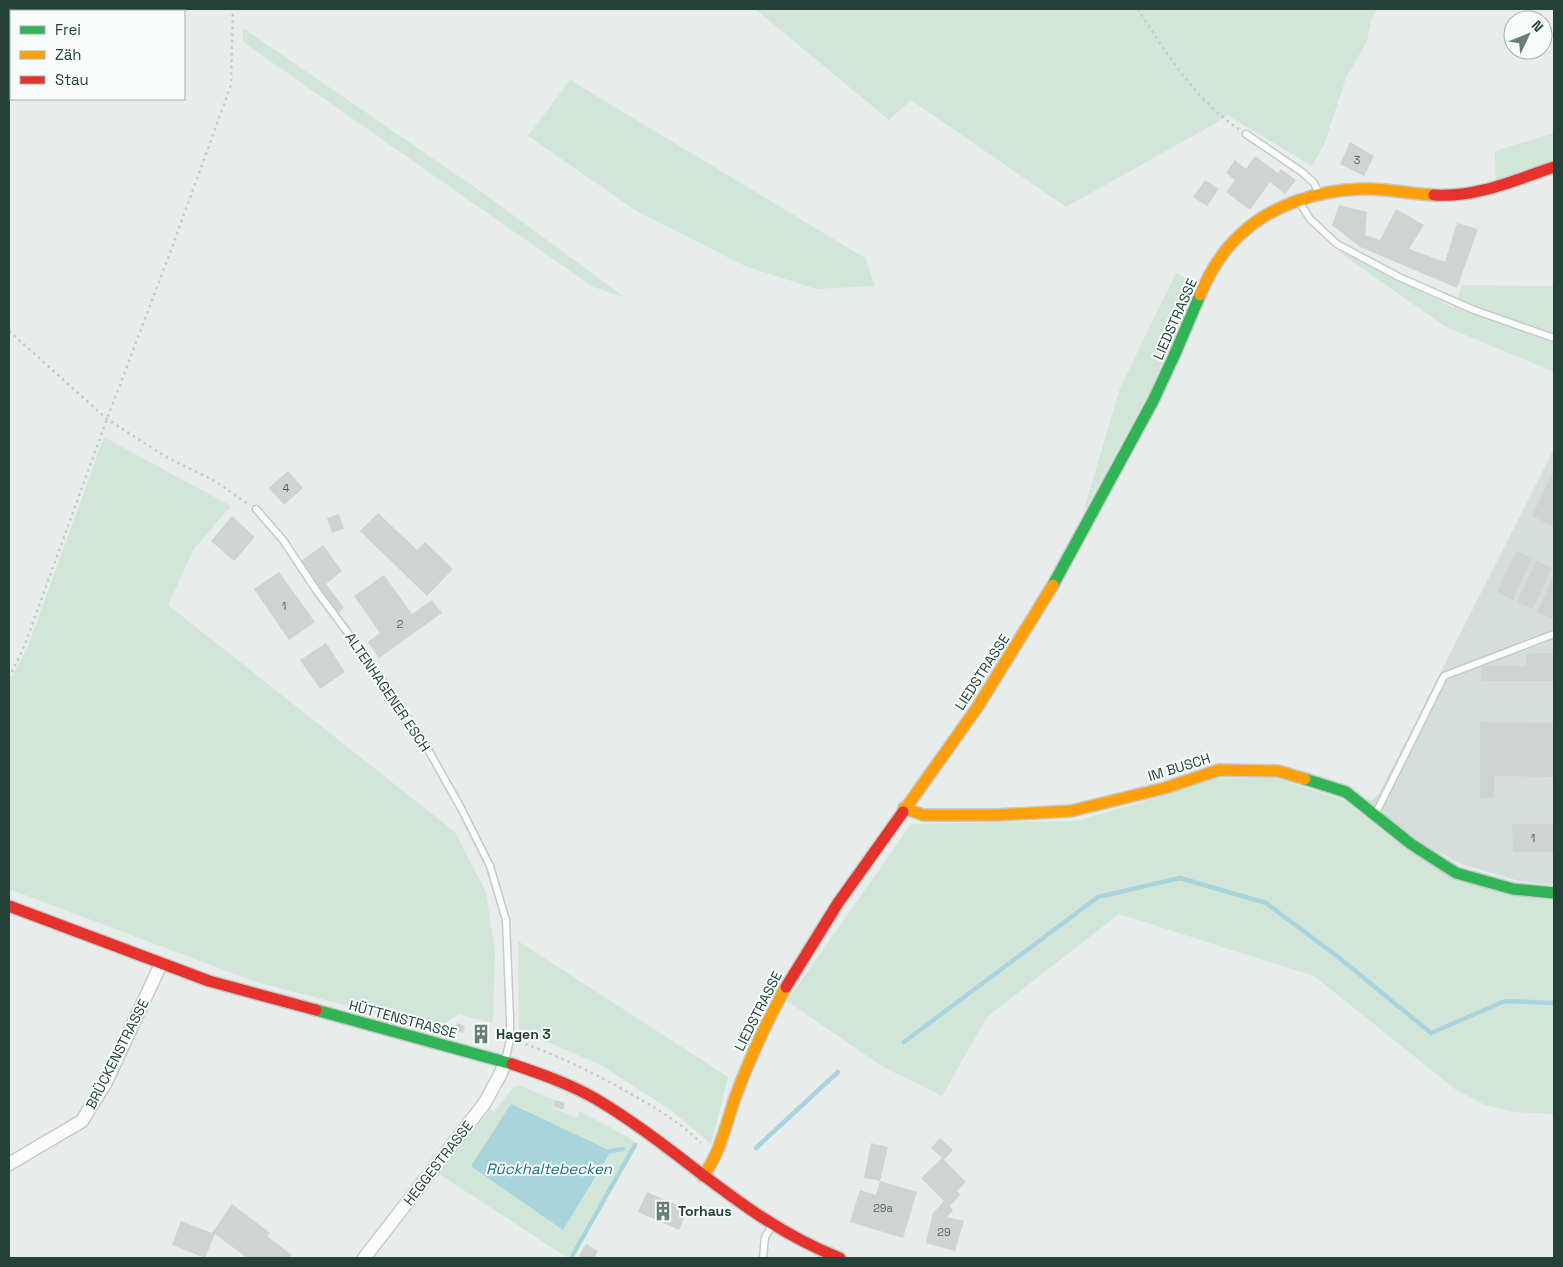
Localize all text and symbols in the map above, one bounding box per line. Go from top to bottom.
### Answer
legend [10,10,185,100]
north arrow [1503,10,1553,60]
text: N [1528,17,1547,36]
text: Frei [55,20,81,39]
text: Zäh [55,45,81,64]
text: Stau [55,70,89,89]
house number: 3 [1354,153,1361,167]
street label: LIEDSTRASSE [1149,275,1201,363]
house number: 4 [283,481,290,495]
house number: 1 [282,599,286,613]
house number: 2 [397,617,404,631]
street label: ALTENHAGENER ESCH [341,629,435,755]
street label: LIEDSTRASSE [951,630,1013,714]
street label: IM BUSCH [1146,749,1212,785]
house number: 1 [1531,831,1535,845]
street label: LIEDSTRASSE [730,968,786,1054]
street label: BRÜCKENSTRASSE [81,996,153,1112]
street label: HÜTTENSTRASSE [347,996,459,1042]
building icon: Hagen 3 [470,1023,492,1045]
place label: Hagen 3 [496,1025,551,1043]
street label: HEGGESTRASSE [399,1117,477,1209]
water label: Rückhaltebecken [486,1159,613,1178]
building icon: Torhaus [652,1200,674,1222]
house number: 29a [873,1201,894,1215]
place label: Torhaus [678,1202,732,1220]
house number: 29 [937,1225,951,1239]

